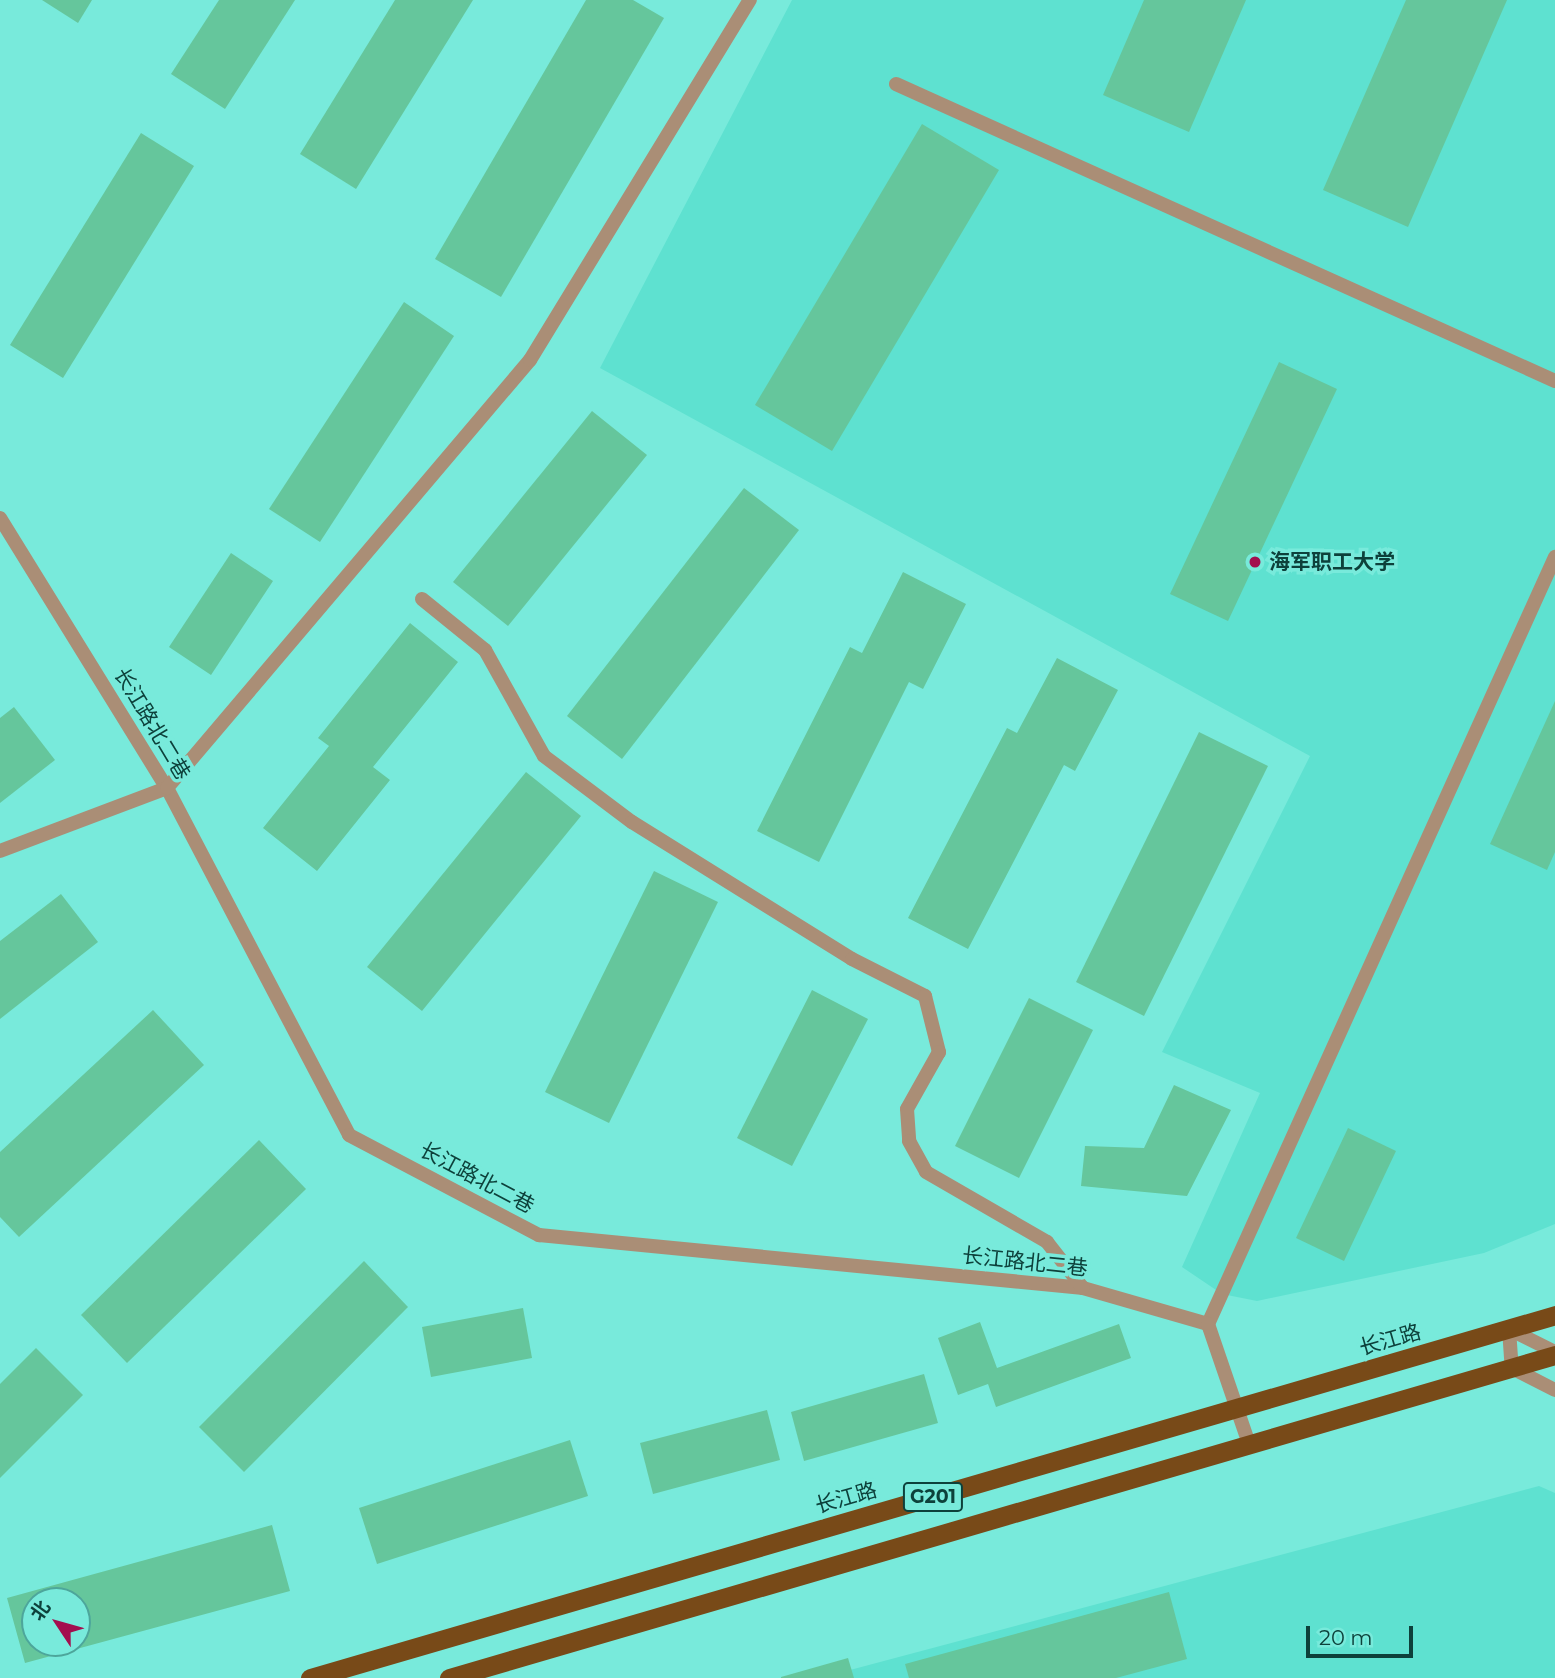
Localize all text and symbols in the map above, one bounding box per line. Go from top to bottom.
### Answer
place label: 海军职工大学 [1269,549,1395,575]
marker: 海军职工大学 [1247,554,1263,570]
street label: 长江路北二巷 [109,664,195,784]
street label: 长江路北二巷 [415,1137,539,1219]
street label: 长江路北二巷 [961,1243,1089,1281]
street label: 长江路 [1356,1319,1424,1361]
street label: 长江路 [812,1477,880,1519]
road number: G201 [902,1482,964,1512]
north arrow [21,1587,91,1657]
text: 北 [25,1596,55,1625]
scale bar [1310,1612,1417,1656]
text: 20 m [1319,1625,1373,1650]

